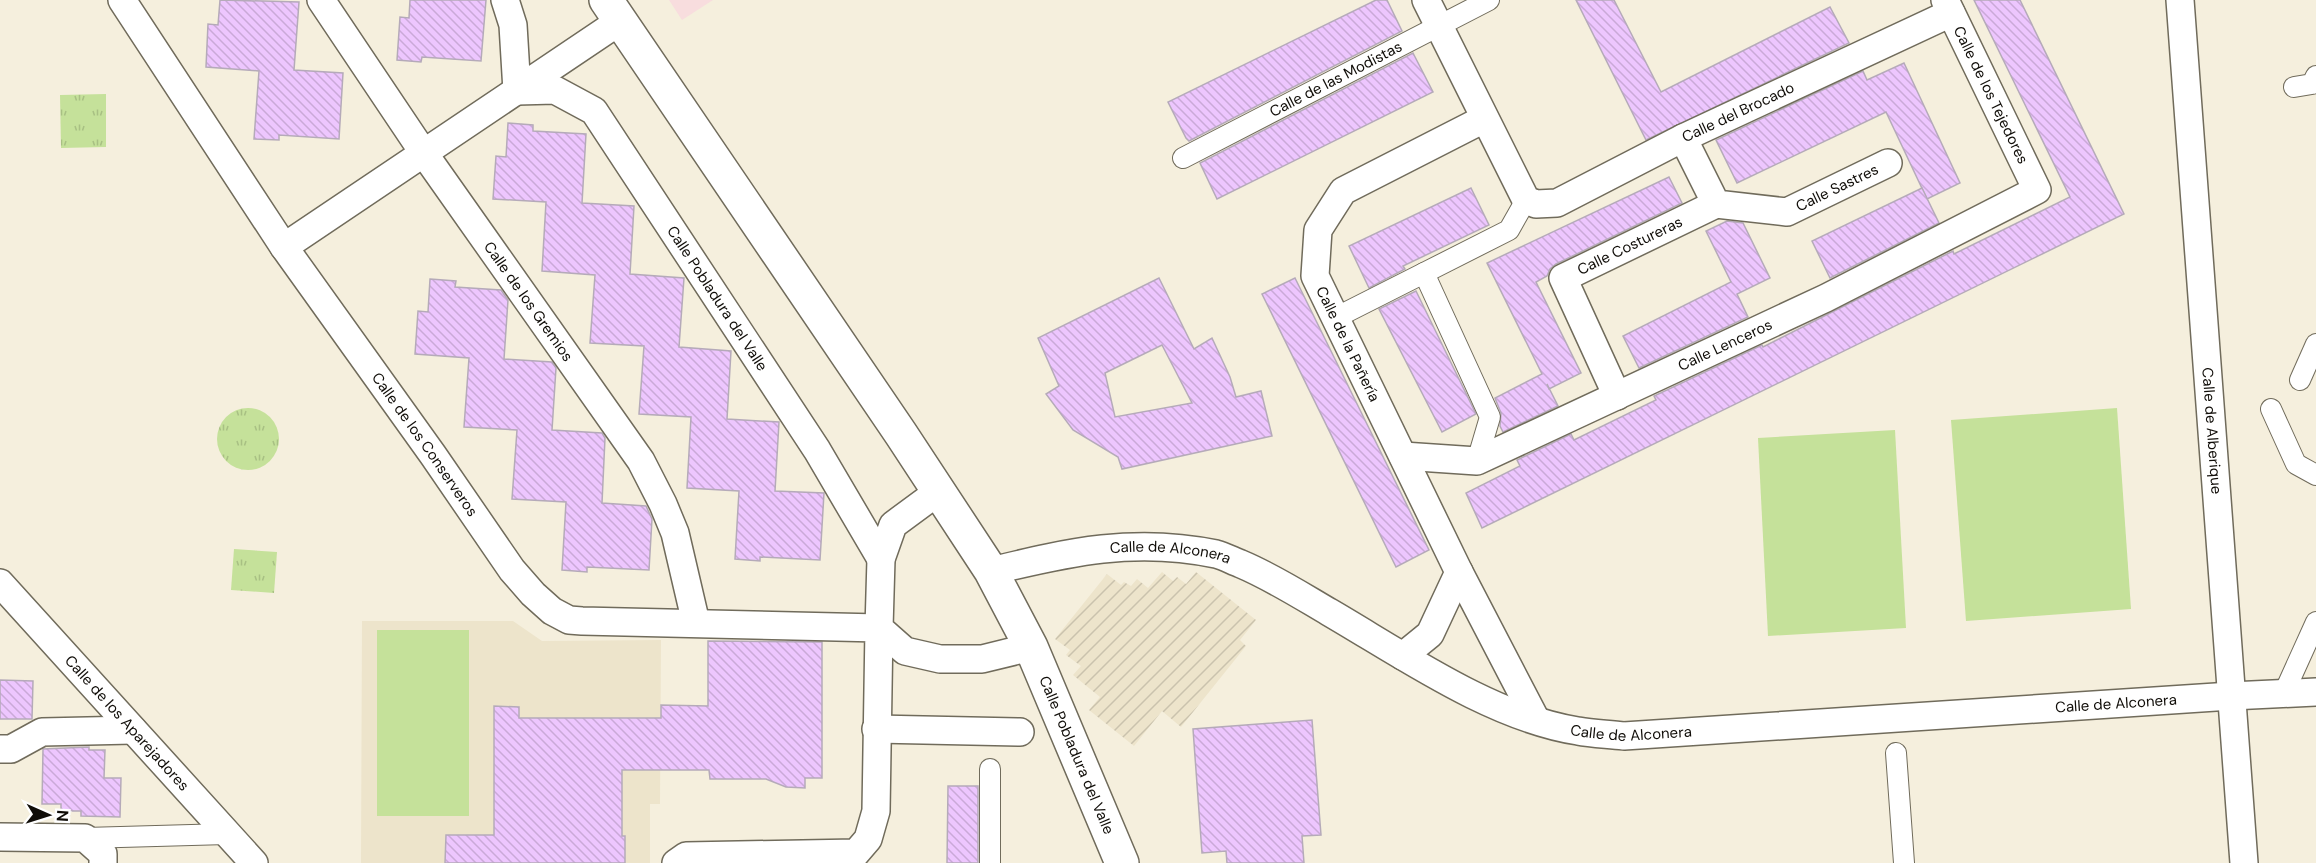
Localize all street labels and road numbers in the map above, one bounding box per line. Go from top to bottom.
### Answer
street label: Calle de los Tejedores [1949,23,2033,167]
street label: Calle de las Modistas [1266,37,1406,122]
street label: Calle del Brocado [1679,77,1798,147]
street label: Calle Sastres [1793,159,1882,216]
street label: Calle Costureras [1574,212,1686,280]
street label: Calle Pobladura del Valle [662,222,772,375]
street label: Calle de los Gremios [479,237,578,365]
street label: Calle de la Pañería [1311,283,1385,405]
street label: Calle Lenceros [1675,315,1775,376]
street label: Calle de Alberique [2197,367,2227,495]
street label: Calle de los Conserveros [367,369,482,520]
street label: Calle de Alconera [1109,537,1234,568]
street label: Calle de los Aparejadores [60,651,194,795]
street label: Calle Pobladura del Valle [1034,673,1119,837]
street label: Calle de Alconera [2054,690,2177,718]
street label: Calle de Alconera [1569,720,1692,746]

